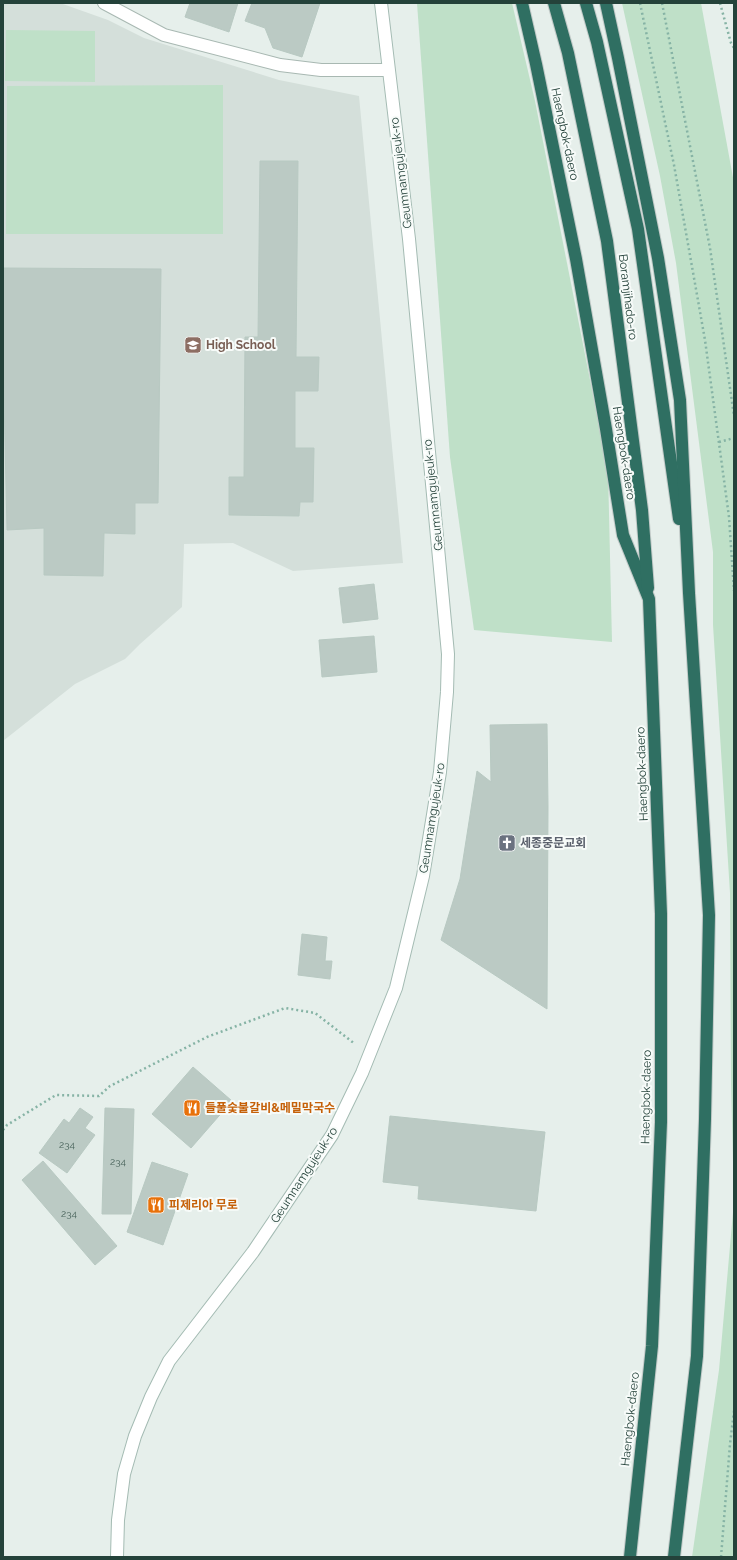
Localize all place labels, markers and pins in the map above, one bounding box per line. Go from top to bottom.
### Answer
school or university icon: High School [183,335,203,355]
place label: High School [206,338,276,352]
church icon: 세종중문교회 [497,833,517,853]
place label: 세종중문교회 [520,836,586,850]
restaurant icon: 들풀숯불갈비&메밀막국수 [182,1098,202,1118]
place label: 들풀숯불갈비&메밀막국수 [205,1101,335,1115]
restaurant icon: 피제리아 무로 [146,1195,166,1215]
place label: 피제리아 무로 [169,1198,238,1212]

